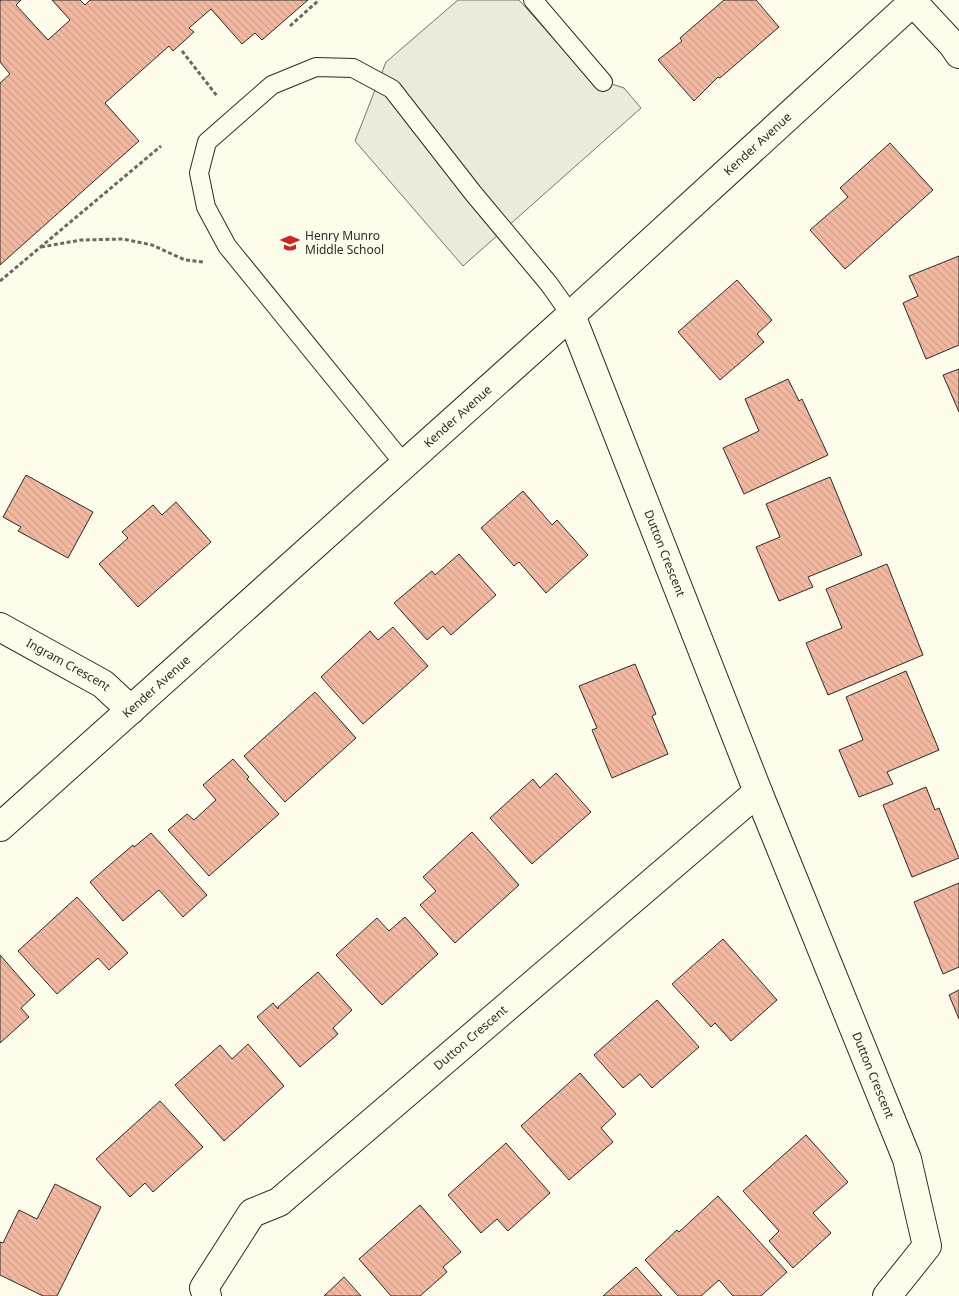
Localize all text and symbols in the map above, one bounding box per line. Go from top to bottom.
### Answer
street label: Kender Avenue [720,108,795,179]
place label: Henry Munro Middle School [305,227,384,258]
school or university icon: Henry Munro Middle School [279,232,301,254]
street label: Kender Avenue [420,381,495,451]
street label: Dutton Crescent [640,507,690,600]
street label: Ingram Crescent [23,634,115,695]
street label: Kender Avenue [118,651,194,721]
street label: Dutton Crescent [430,1001,511,1074]
street label: Dutton Crescent [848,1029,899,1121]

